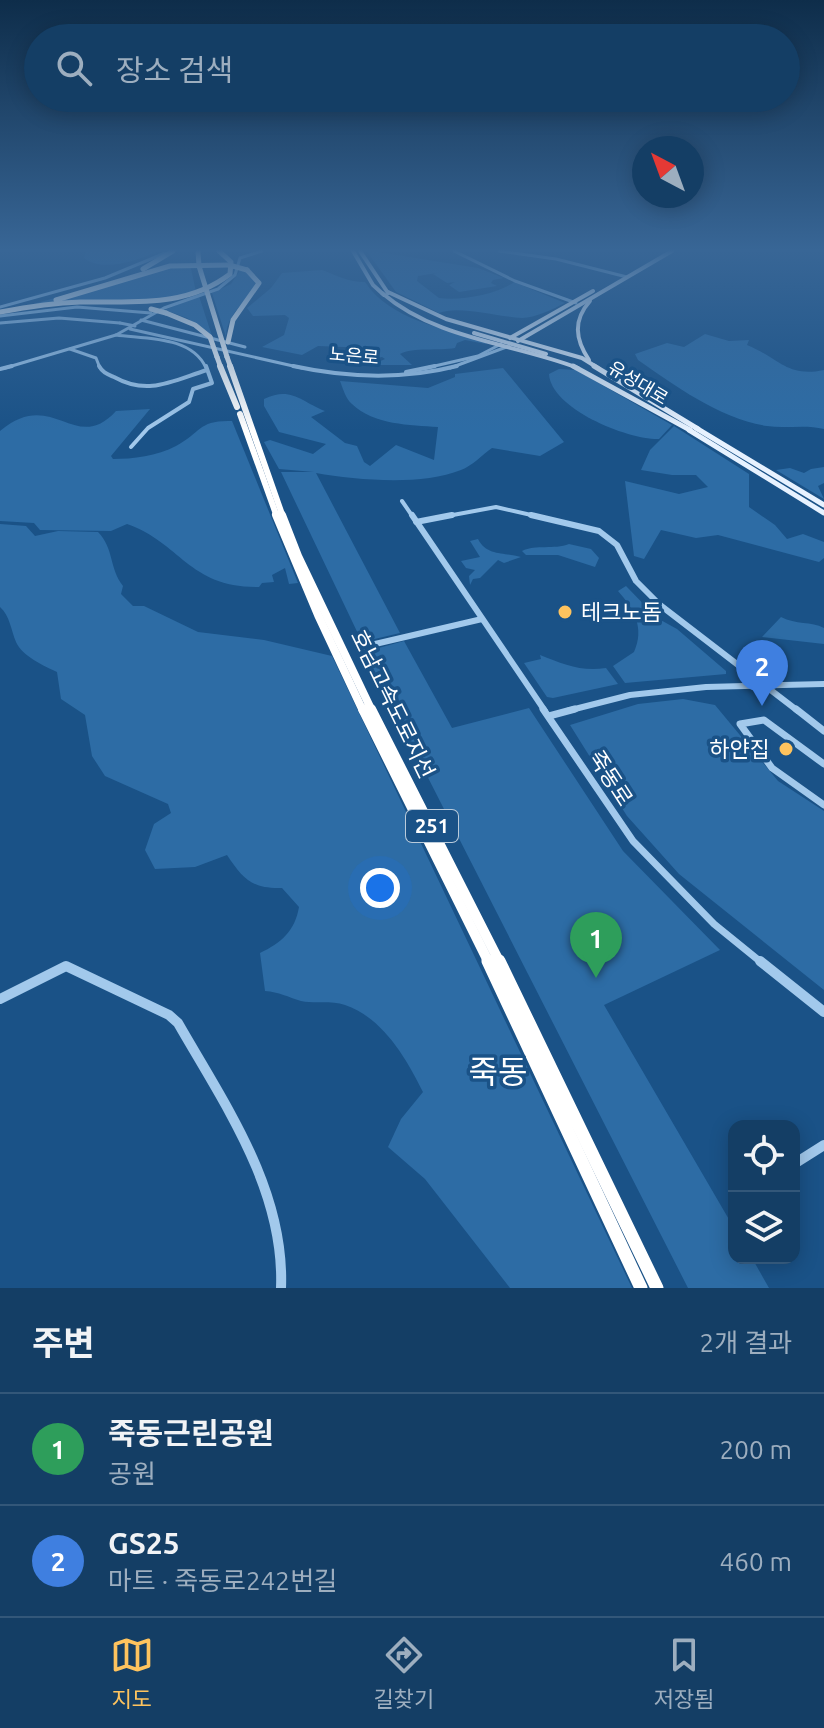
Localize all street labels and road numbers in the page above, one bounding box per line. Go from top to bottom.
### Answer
street label: 노은로 [328,343,380,367]
street label: 유성대로 [605,357,672,408]
street label: 호남고속도로지선 [347,626,440,782]
street label: 죽동로 [584,745,638,810]
road number: 251 [406,810,458,842]

